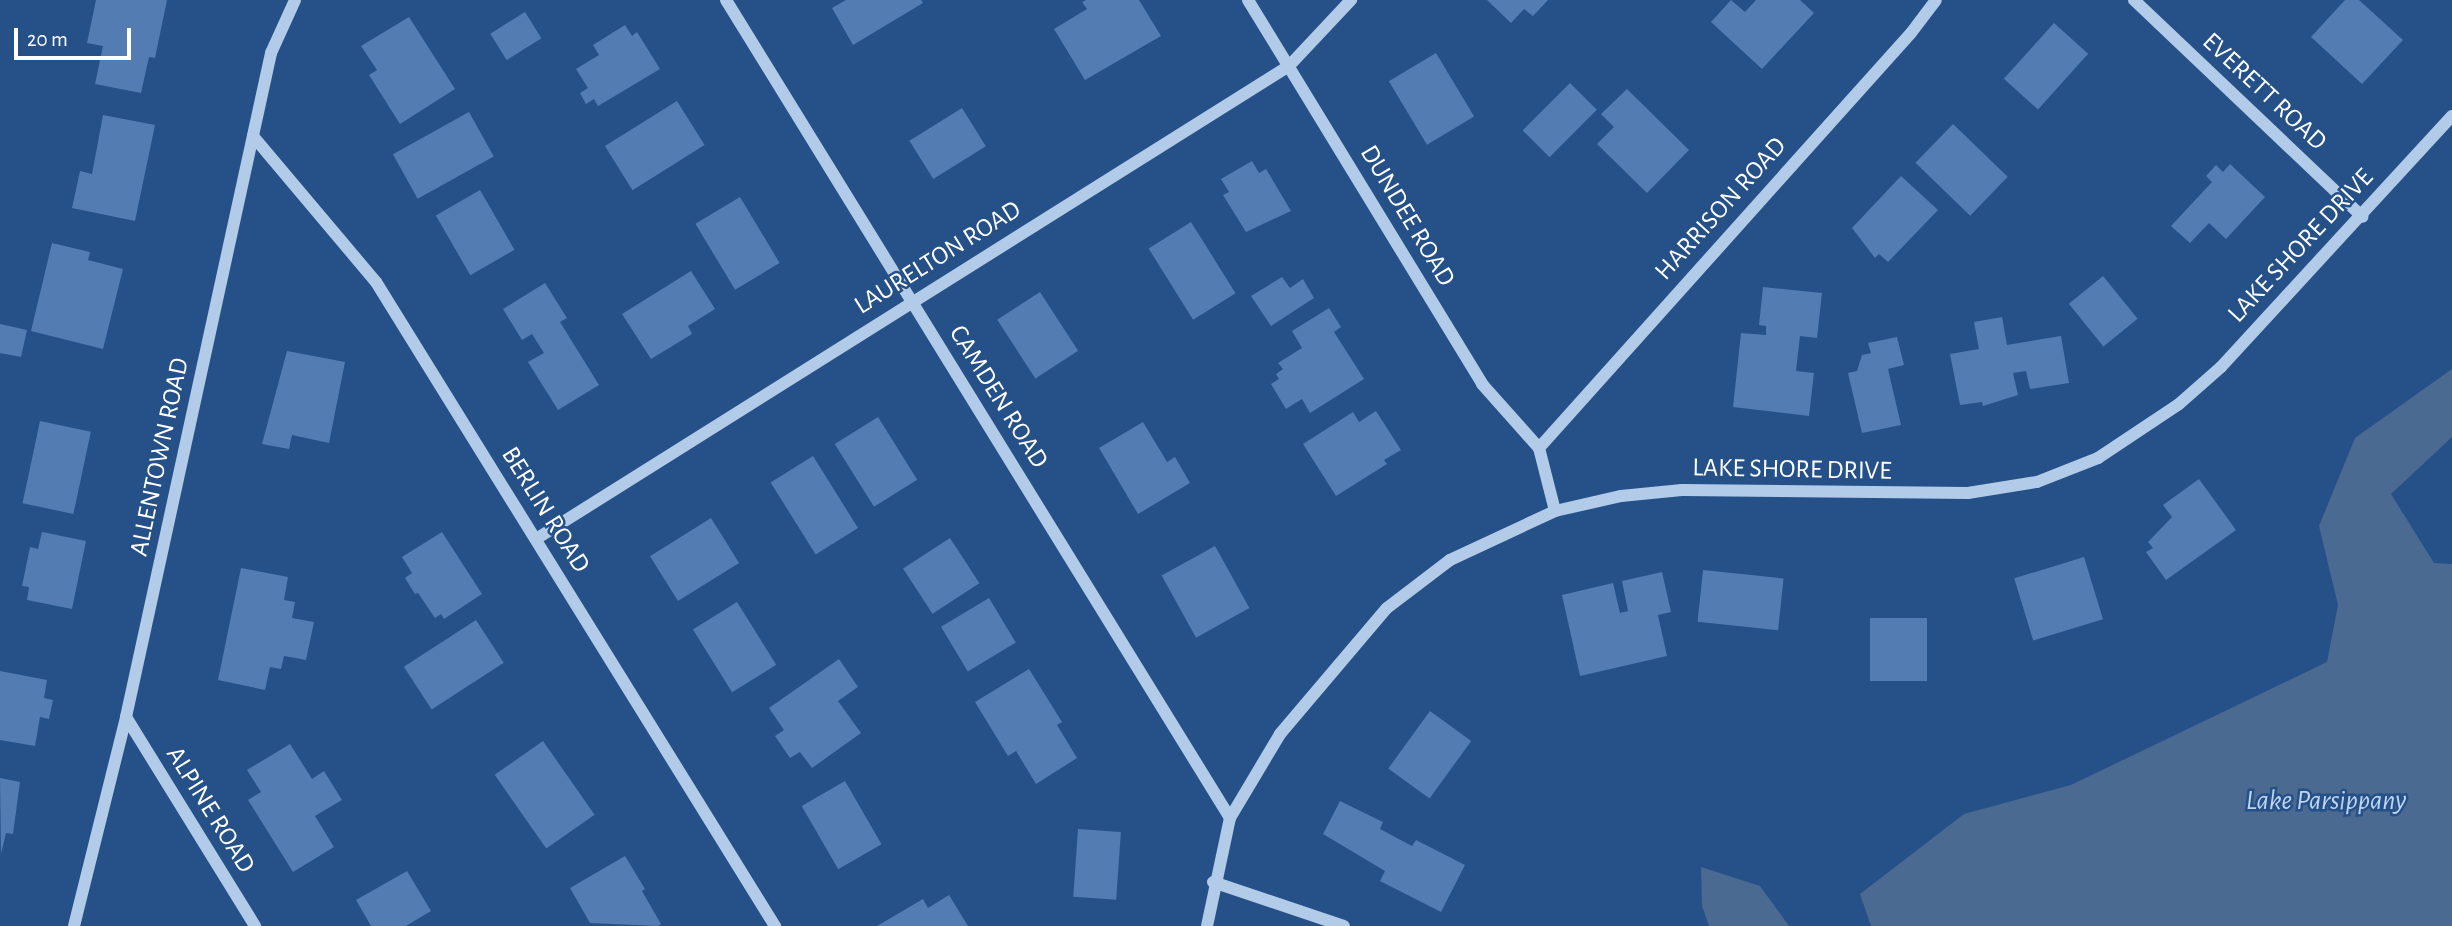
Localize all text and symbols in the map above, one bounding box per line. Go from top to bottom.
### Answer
scale bar [18,14,135,58]
street label: EVERETT ROAD [2195,27,2333,157]
text: 20 m [27,29,68,50]
street label: HARRISON ROAD [1649,131,1793,287]
street label: DUNDEE ROAD [1353,140,1461,292]
street label: LAKE SHORE DRIVE [2222,163,2380,329]
street label: LAURELTON ROAD [849,194,1027,322]
street label: CAMDEN ROAD [942,320,1054,474]
street label: ALLENTOWN ROAD [124,355,196,559]
street label: BERLIN ROAD [494,441,596,579]
street label: LAKE SHORE DRIVE [1692,453,1892,487]
street label: ALPINE ROAD [159,741,261,879]
water label: Lake Parsippany [2246,784,2406,818]

